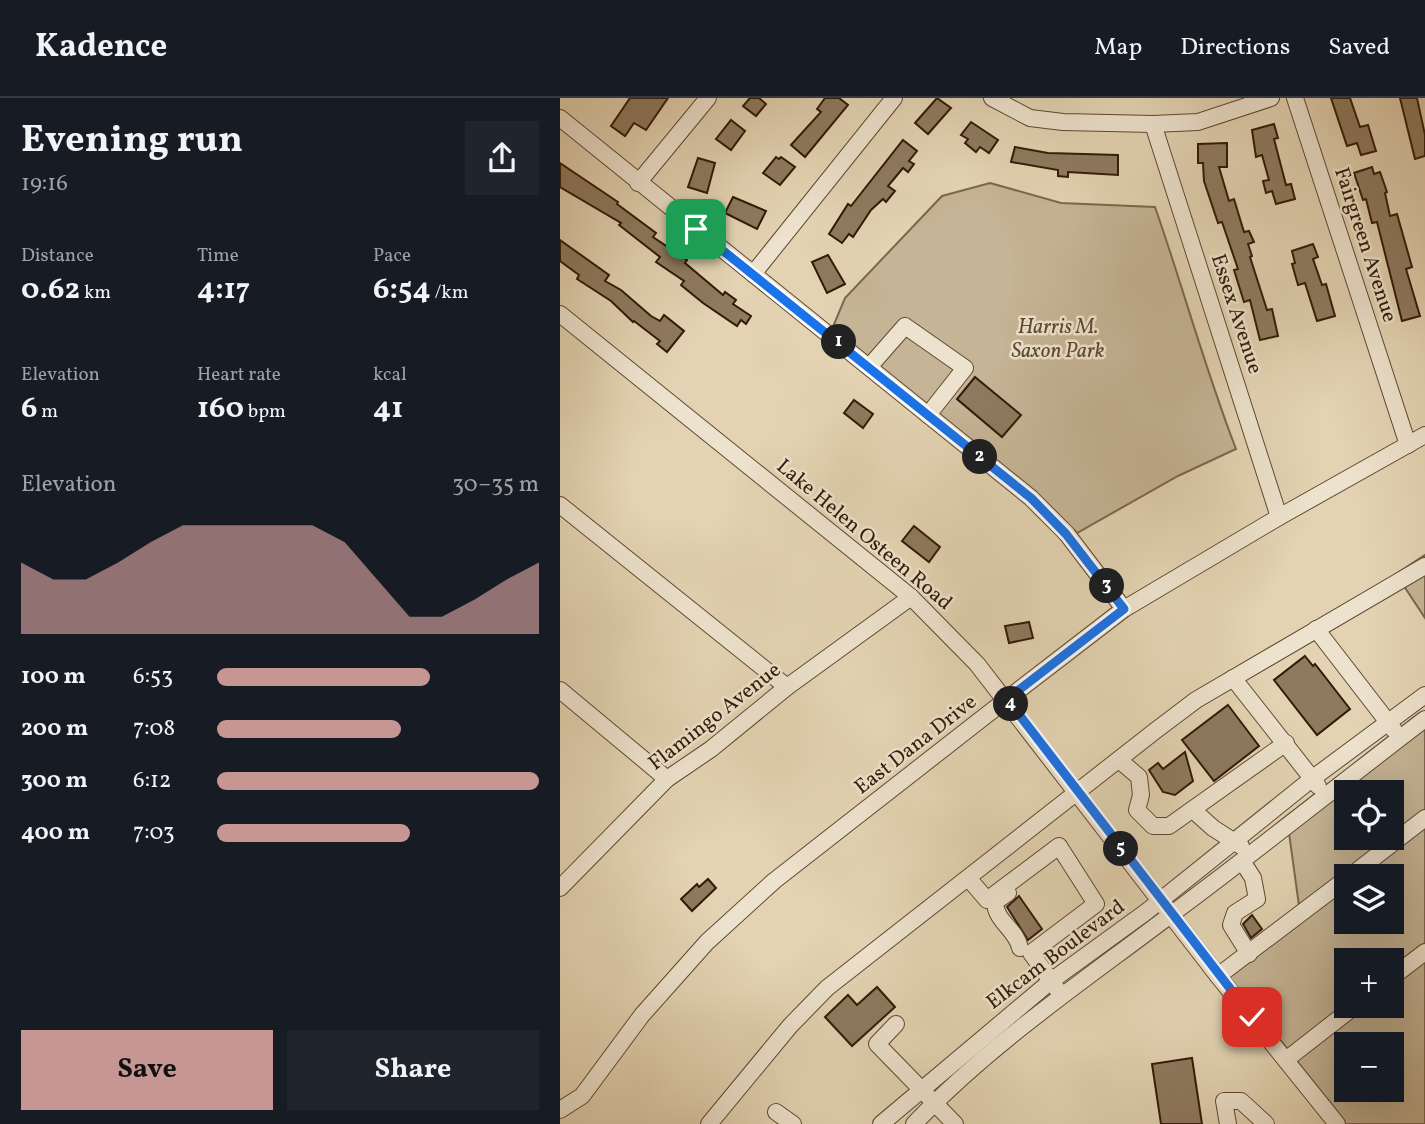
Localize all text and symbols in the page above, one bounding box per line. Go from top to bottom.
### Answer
text: Kadence [35,25,167,71]
text: Map [1094,31,1142,65]
text: Directions [1180,31,1290,65]
text: Saved [1328,31,1390,65]
text: Evening run [21,115,243,168]
button: share [465,121,539,195]
street label: Fairgreen Avenue [1326,164,1404,326]
text: 19:16 [21,168,68,200]
pin [666,199,726,259]
icon: arrive [677,210,715,248]
text: Distance [21,243,94,269]
text: Time [197,243,239,269]
text: Pace [373,243,411,269]
street label: Essex Avenue [1203,250,1269,378]
text: 0.62 [21,269,80,311]
text: 4:17 [197,269,250,311]
text: 6:54 [373,269,431,311]
text: km [80,280,111,306]
text: /km [431,280,469,306]
park label: Harris M. Saxon Park [1012,313,1105,366]
pin: 1 [822,324,856,360]
text: 1 [835,328,842,354]
text: Elevation [21,362,100,388]
text: Heart rate [197,362,281,388]
text: kcal [373,362,407,388]
text: 6 [21,388,37,430]
text: 160 [197,388,244,430]
text: 41 [373,388,403,430]
text: m [37,399,58,425]
text: bpm [244,399,286,425]
pin: 2 [962,440,998,474]
text: 2 [975,443,984,469]
street label: Lake Helen Osteen Road [770,453,958,617]
text: Elevation [21,469,117,501]
text: 30–35 m [452,469,539,501]
pin: 3 [1090,568,1124,603]
text: 3 [1102,572,1111,598]
street label: Flamingo Avenue [643,656,787,778]
text: 100 m [21,661,86,693]
text: 6:53 [133,661,173,693]
pin: 4 [994,686,1028,722]
street label: East Dana Drive [849,688,983,802]
text: 4 [1005,690,1016,716]
text: 200 m [21,713,88,745]
text: 7:08 [133,713,175,745]
text: 300 m [21,765,88,797]
text: 6:12 [133,765,171,797]
map controls [1334,780,1404,1102]
button: locate [1334,780,1404,850]
text: 400 m [21,817,90,849]
text: 7:03 [133,817,175,849]
pin: 5 [1104,832,1138,866]
text: 5 [1116,835,1125,861]
button: layers [1334,864,1404,934]
street label: Elkcam Boulevard [981,893,1131,1017]
button: + [1334,948,1404,1018]
pin [1222,987,1282,1047]
icon: check [1233,998,1271,1036]
button: Save [21,1030,273,1110]
button: Share [287,1030,539,1110]
button: − [1334,1032,1404,1102]

